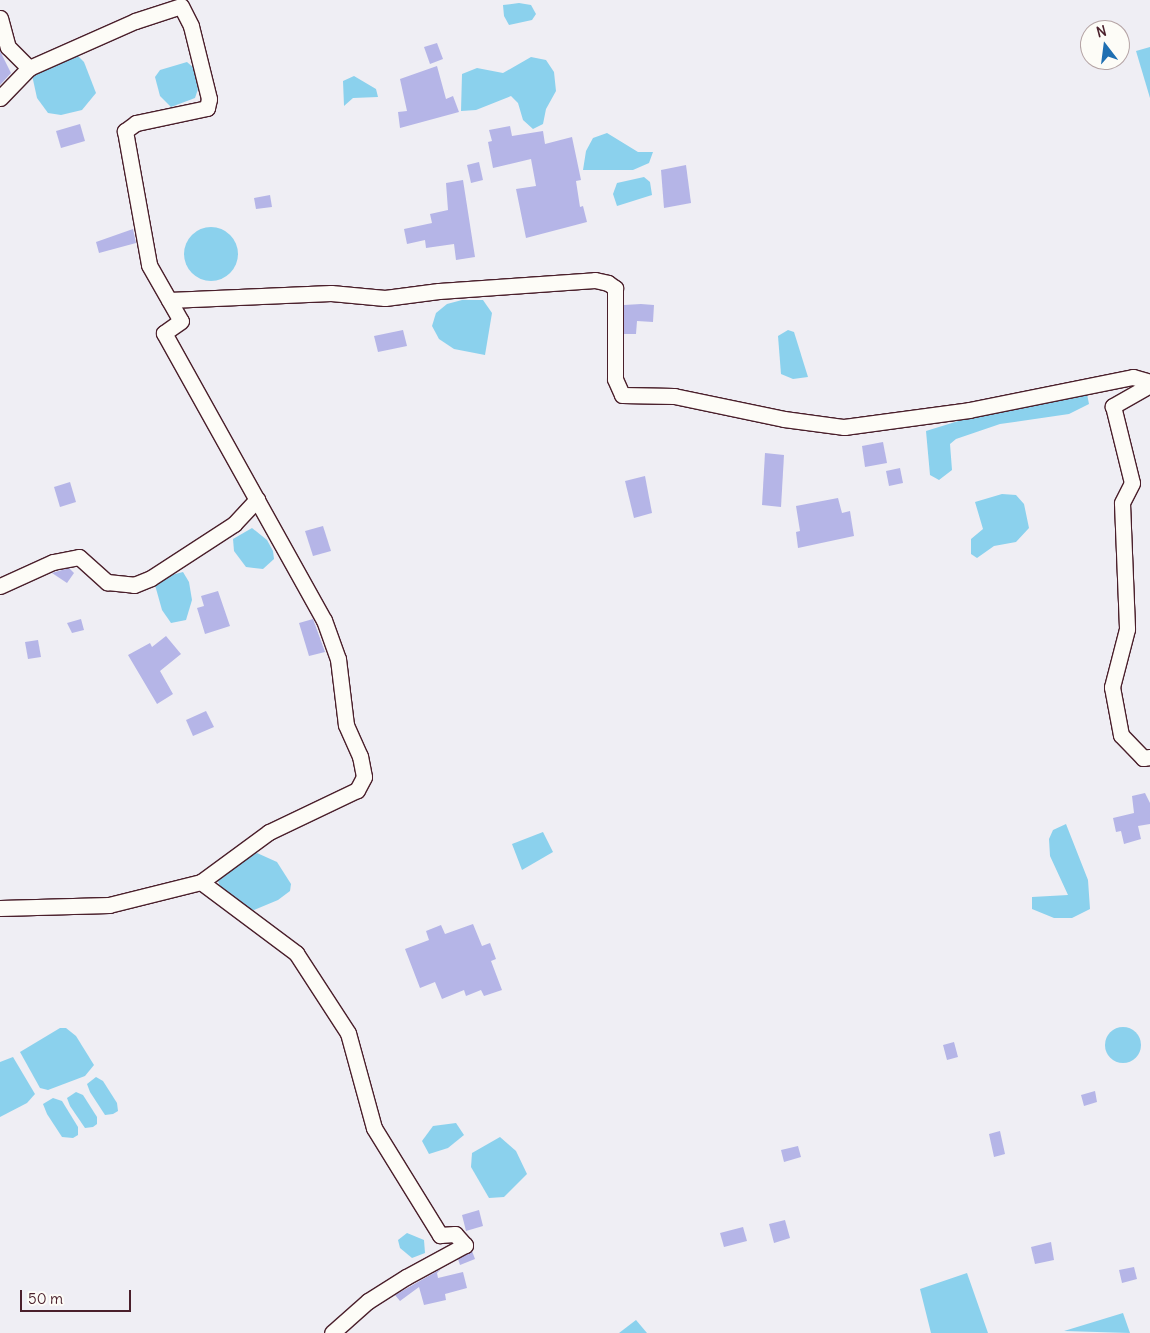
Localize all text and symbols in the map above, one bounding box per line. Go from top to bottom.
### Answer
north arrow [1080,20,1130,70]
text: N [1094,22,1108,41]
scale bar [22,1280,134,1312]
text: 50 m [28,1289,63,1308]

